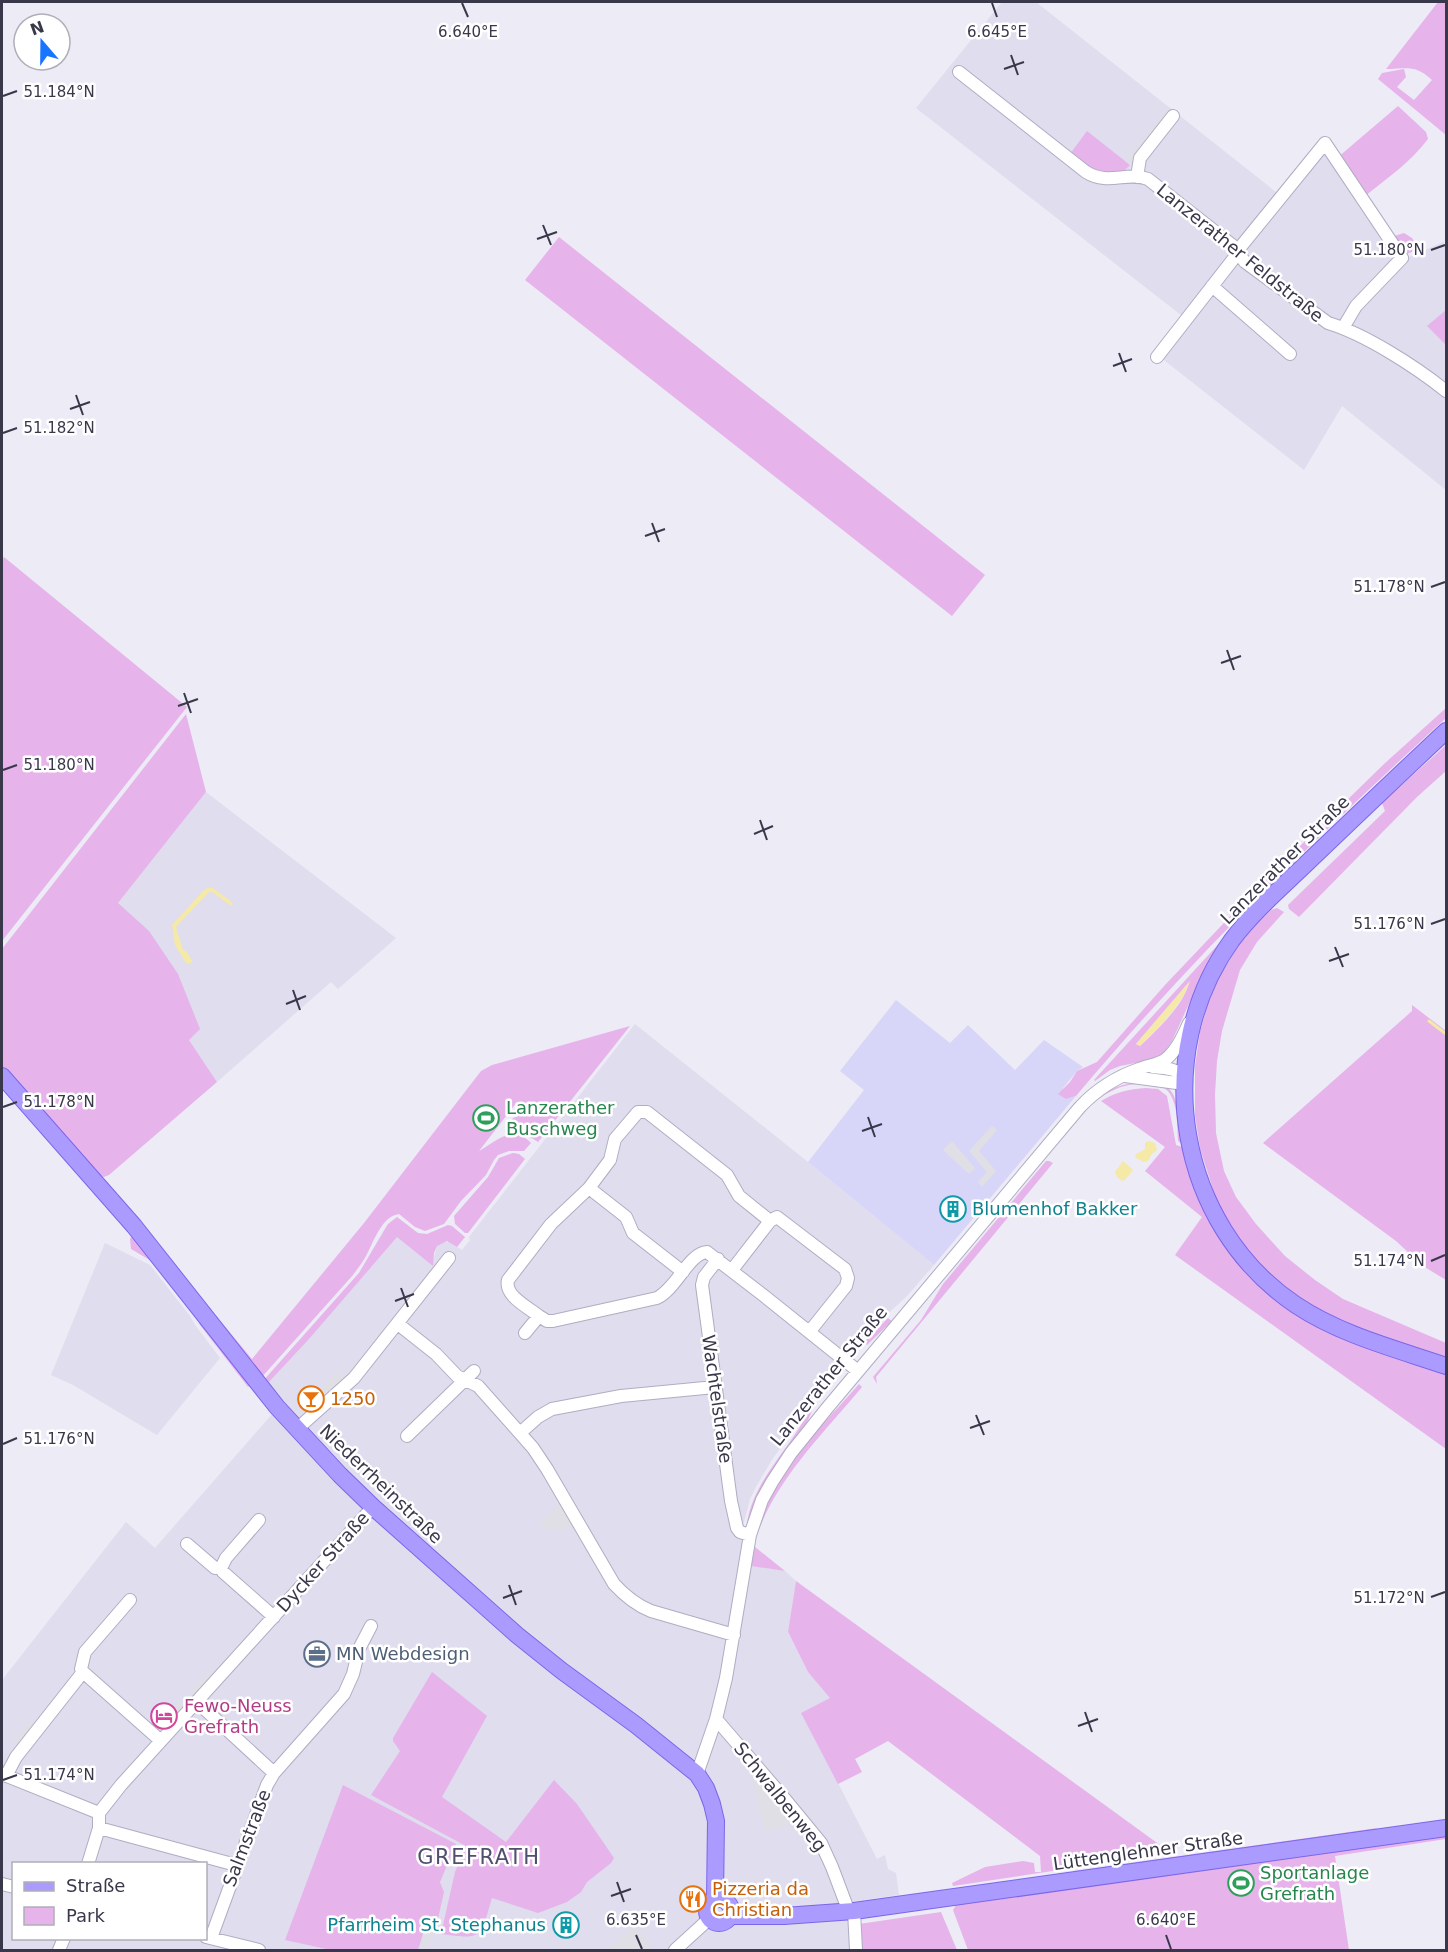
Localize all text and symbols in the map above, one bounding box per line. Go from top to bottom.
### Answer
north arrow [12,12,72,72]
text: N [27,17,47,40]
text: 6.640°E [438,23,498,41]
text: 6.645°E [967,23,1027,41]
text: 51.184°N [23,83,95,101]
street label: Lanzerather Feldstraße [1153,179,1328,326]
text: 51.180°N [1353,241,1425,259]
text: 51.182°N [23,419,95,437]
text: 51.178°N [1353,578,1425,596]
text: 51.180°N [23,756,95,774]
street label: Lanzerather Straße [1216,791,1353,928]
text: 51.176°N [1353,915,1425,933]
text: 51.178°N [23,1093,95,1111]
place label: Lanzerather Buschweg [506,1097,615,1139]
sports icon: Lanzerather Buschweg [471,1103,501,1133]
building icon: Blumenhof Bakker [938,1194,968,1224]
place label: Blumenhof Bakker [972,1198,1138,1219]
text: 51.174°N [1353,1252,1425,1270]
street label: Lanzerather Straße [766,1302,891,1450]
street label: Wachtelstraße [698,1333,737,1464]
bar icon: 1250 [296,1384,326,1414]
place label: 1250 [330,1388,376,1409]
street label: Niederrheinstraße [316,1420,447,1548]
text: 51.176°N [23,1430,95,1448]
street label: Dycker Straße [272,1507,373,1616]
text: 51.172°N [1353,1589,1425,1607]
office icon: MN Webdesign [302,1639,332,1669]
place label: MN Webdesign [336,1643,470,1664]
place label: Fewo-Neuss Grefrath [184,1695,292,1737]
hotel icon: Fewo-Neuss Grefrath [149,1701,179,1731]
street label: Schwalbenweg [730,1738,831,1856]
text: 51.174°N [23,1766,95,1784]
street label: Salmstraße [218,1786,275,1889]
street label: Lüttenglehner Straße [1052,1827,1244,1874]
district label: GREFRATH [417,1845,541,1869]
legend [12,1862,207,1940]
place label: Sportanlage Grefrath [1260,1862,1369,1904]
sports icon: Sportanlage Grefrath [1226,1868,1256,1898]
text: Straße [66,1875,125,1896]
place label: Pizzeria da Christian [712,1878,809,1920]
restaurant icon: Pizzeria da Christian [678,1884,708,1914]
text: Park [66,1905,105,1926]
building icon: Pfarrheim St. Stephanus [551,1910,581,1940]
text: 6.635°E [606,1911,666,1929]
text: 6.640°E [1136,1911,1196,1929]
place label: Pfarrheim St. Stephanus [327,1914,546,1935]

